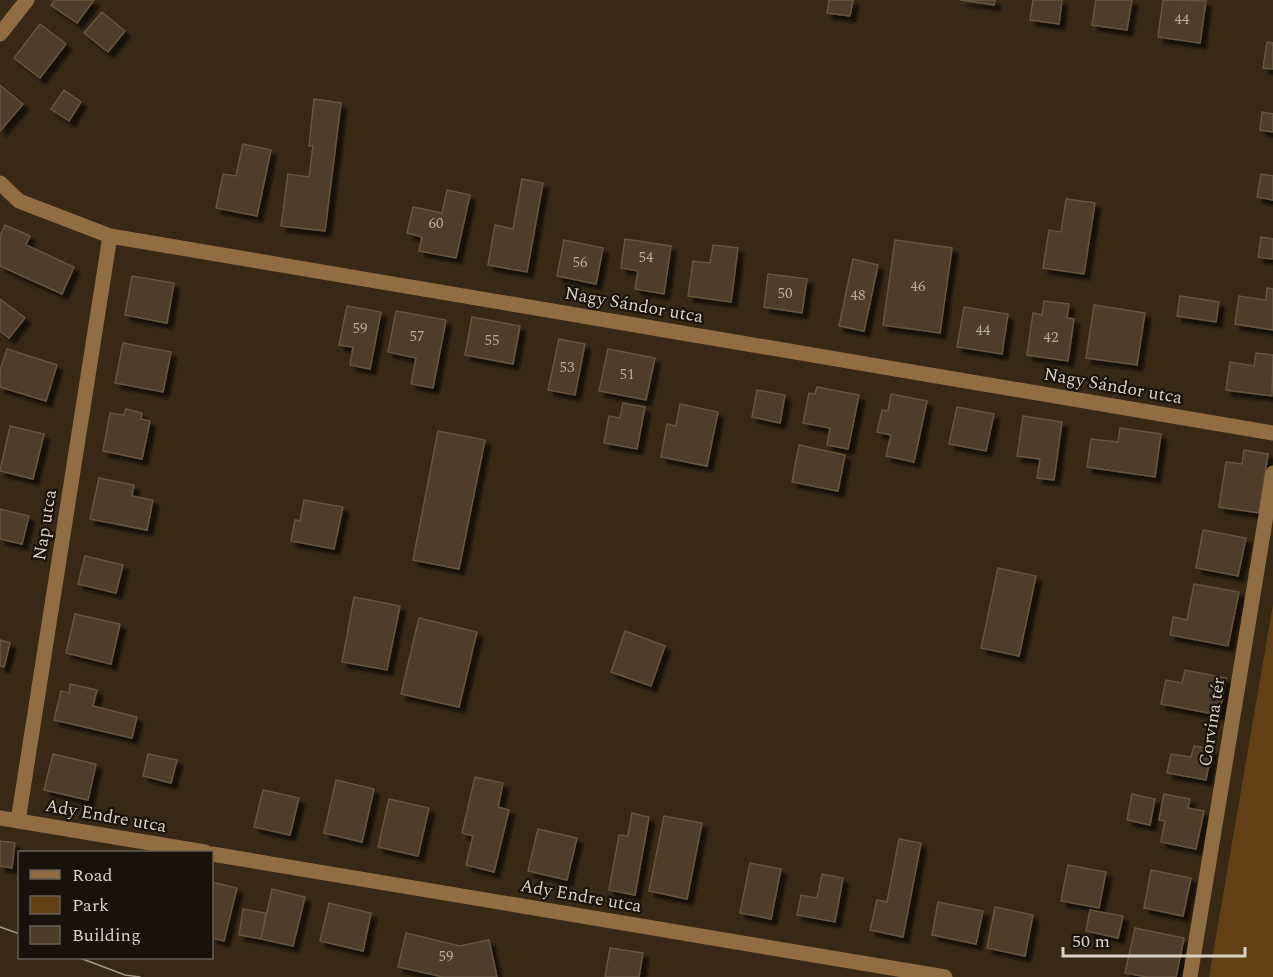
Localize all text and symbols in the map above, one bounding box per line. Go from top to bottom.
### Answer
house number: 44 [1174,8,1190,31]
house number: 60 [428,212,444,235]
house number: 54 [638,246,654,269]
house number: 56 [572,251,588,274]
house number: 46 [910,275,926,298]
street label: Nagy Sándor utca [563,280,706,331]
house number: 50 [777,282,793,305]
house number: 48 [850,284,866,307]
house number: 59 [352,317,368,340]
house number: 44 [975,319,991,342]
house number: 57 [409,325,425,348]
house number: 42 [1043,326,1059,349]
house number: 55 [484,329,500,352]
house number: 53 [559,356,575,379]
street label: Nagy Sándor utca [1042,361,1185,412]
house number: 51 [619,363,635,386]
street label: Nap utca [26,487,64,562]
street label: Corvina tér [1192,675,1232,769]
street label: Ady Endre utca [43,792,169,840]
legend [18,851,213,959]
text: Road [72,862,113,889]
street label: Ady Endre utca [518,872,644,920]
text: Park [72,892,109,919]
scale bar [1063,920,1244,958]
text: Building [72,922,141,949]
text: 50 m [1072,928,1110,955]
house number: 59 [438,945,454,968]

